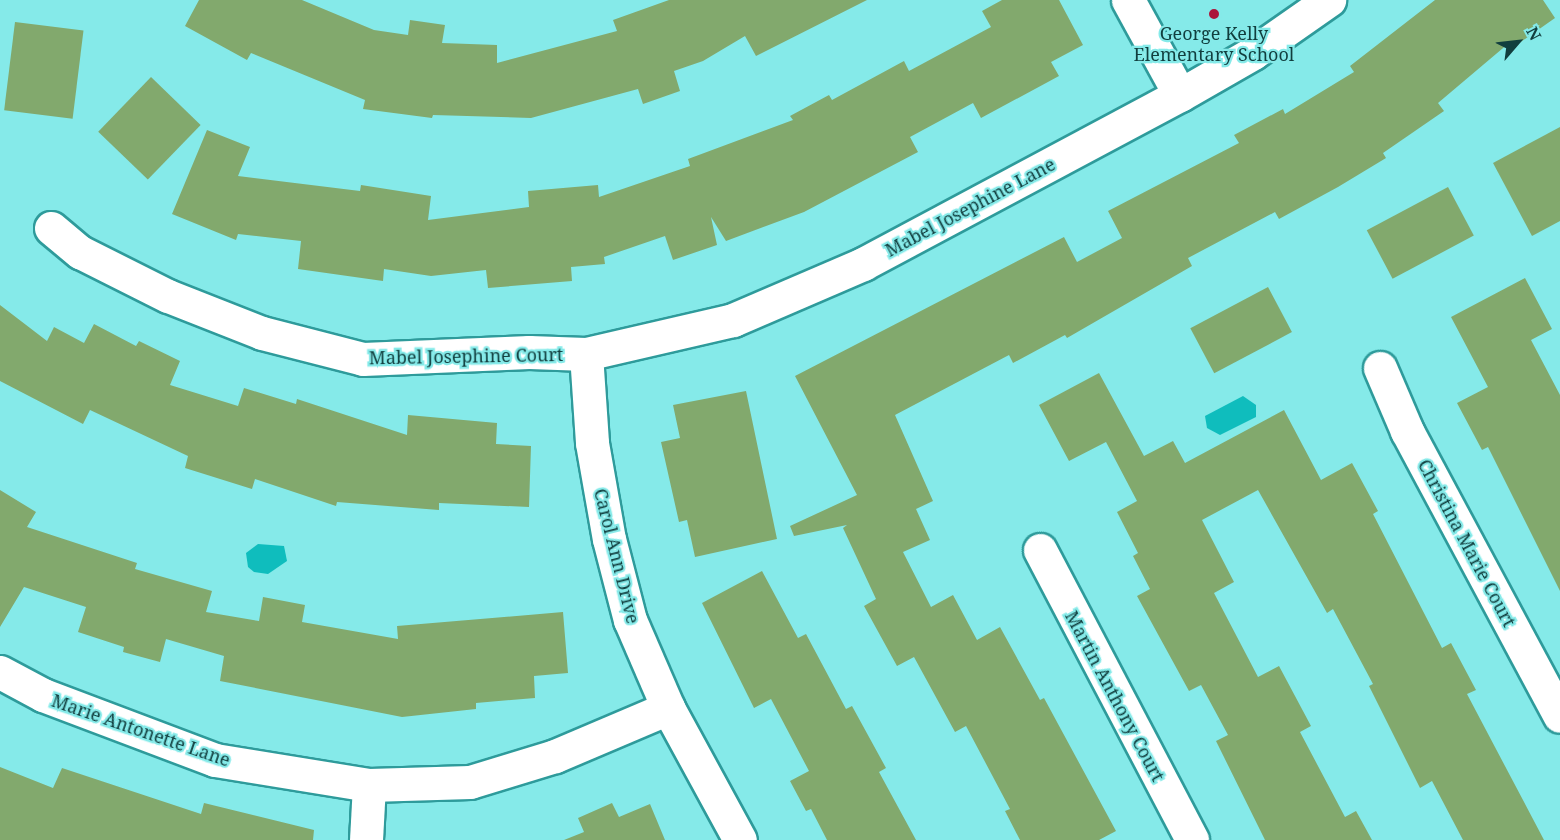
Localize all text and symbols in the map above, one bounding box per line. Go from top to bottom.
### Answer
marker: George Kelly Elementary School [1207,7,1221,21]
north arrow [1488,12,1548,72]
place label: George Kelly Elementary School [1134,23,1294,66]
text: N [1521,23,1547,44]
street label: Mabel Josephine Lane [881,153,1059,261]
street label: Mabel Josephine Court [369,344,563,368]
street label: Christina Marie Court [1414,456,1520,630]
street label: Carol Ann Drive [590,486,644,626]
street label: Martin Anthony Court [1061,607,1169,785]
street label: Marie Antonette Lane [49,689,233,771]

